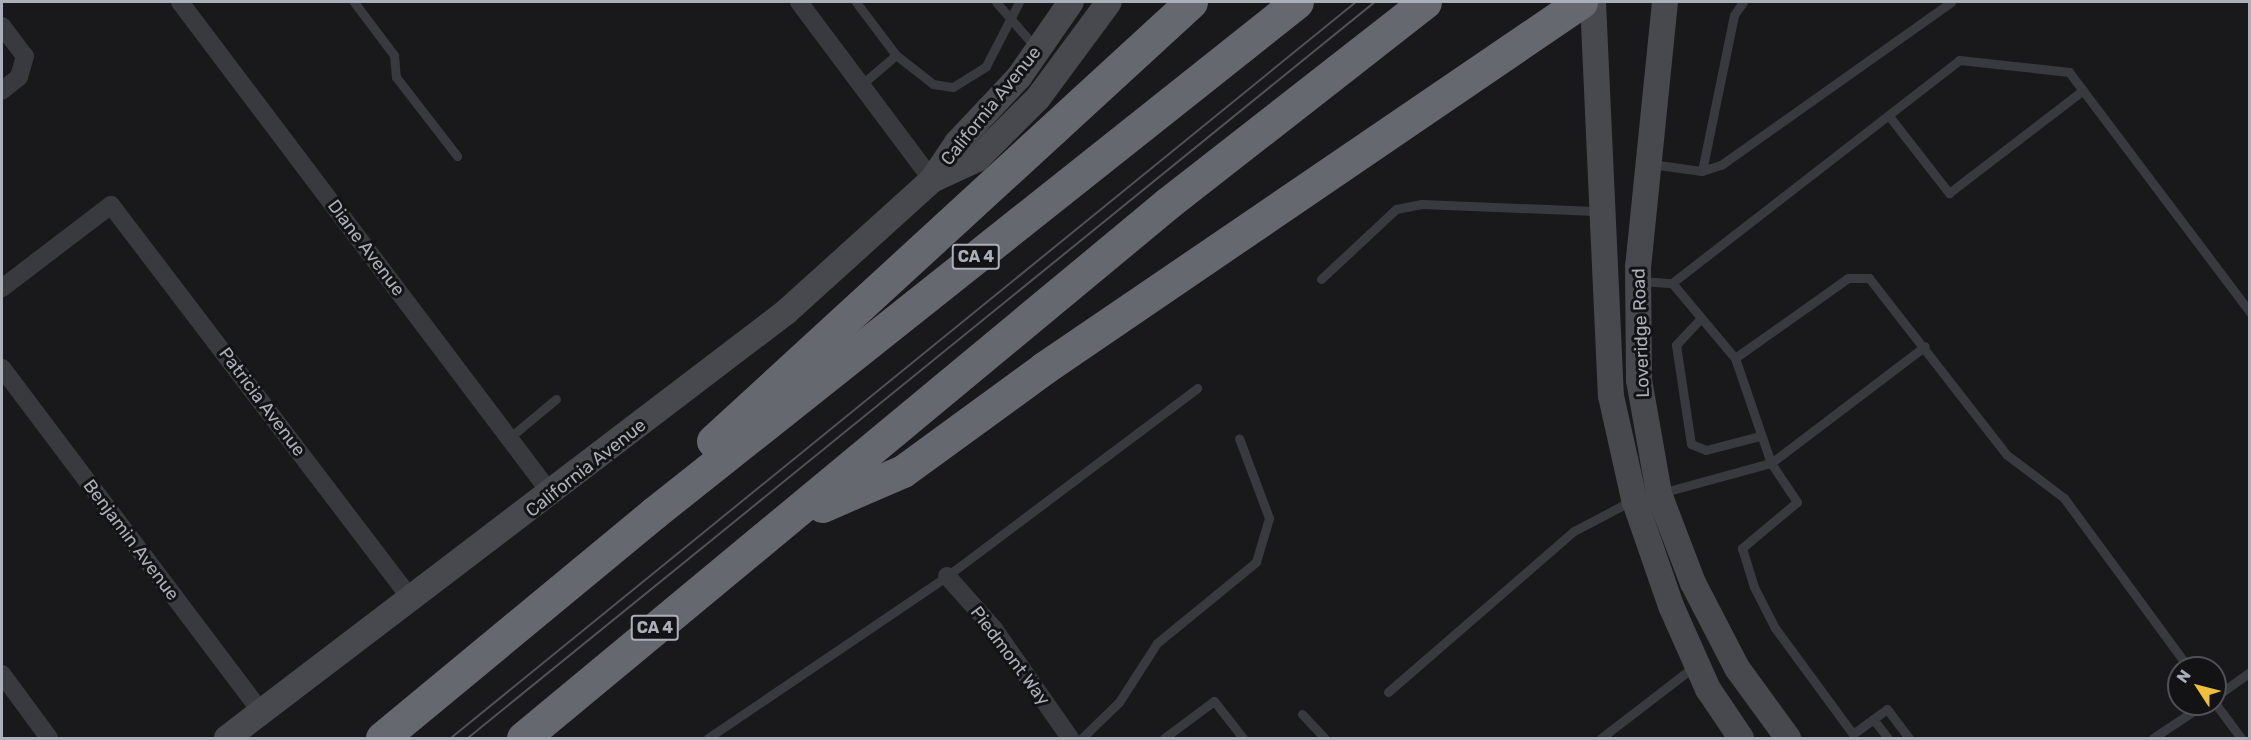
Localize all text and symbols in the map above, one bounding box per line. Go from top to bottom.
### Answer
street label: California Avenue [936,42,1046,170]
street label: Diane Avenue [323,196,409,300]
road number: CA 4 [950,244,1002,270]
street label: Loveridge Road [1628,268,1654,398]
street label: Patricia Avenue [214,343,310,461]
street label: California Avenue [521,414,651,522]
street label: Benjamin Avenue [78,475,184,605]
street label: Piedmont Way [966,602,1054,710]
road number: CA 4 [630,615,680,641]
north arrow [2167,656,2227,716]
text: N [2173,666,2195,687]

